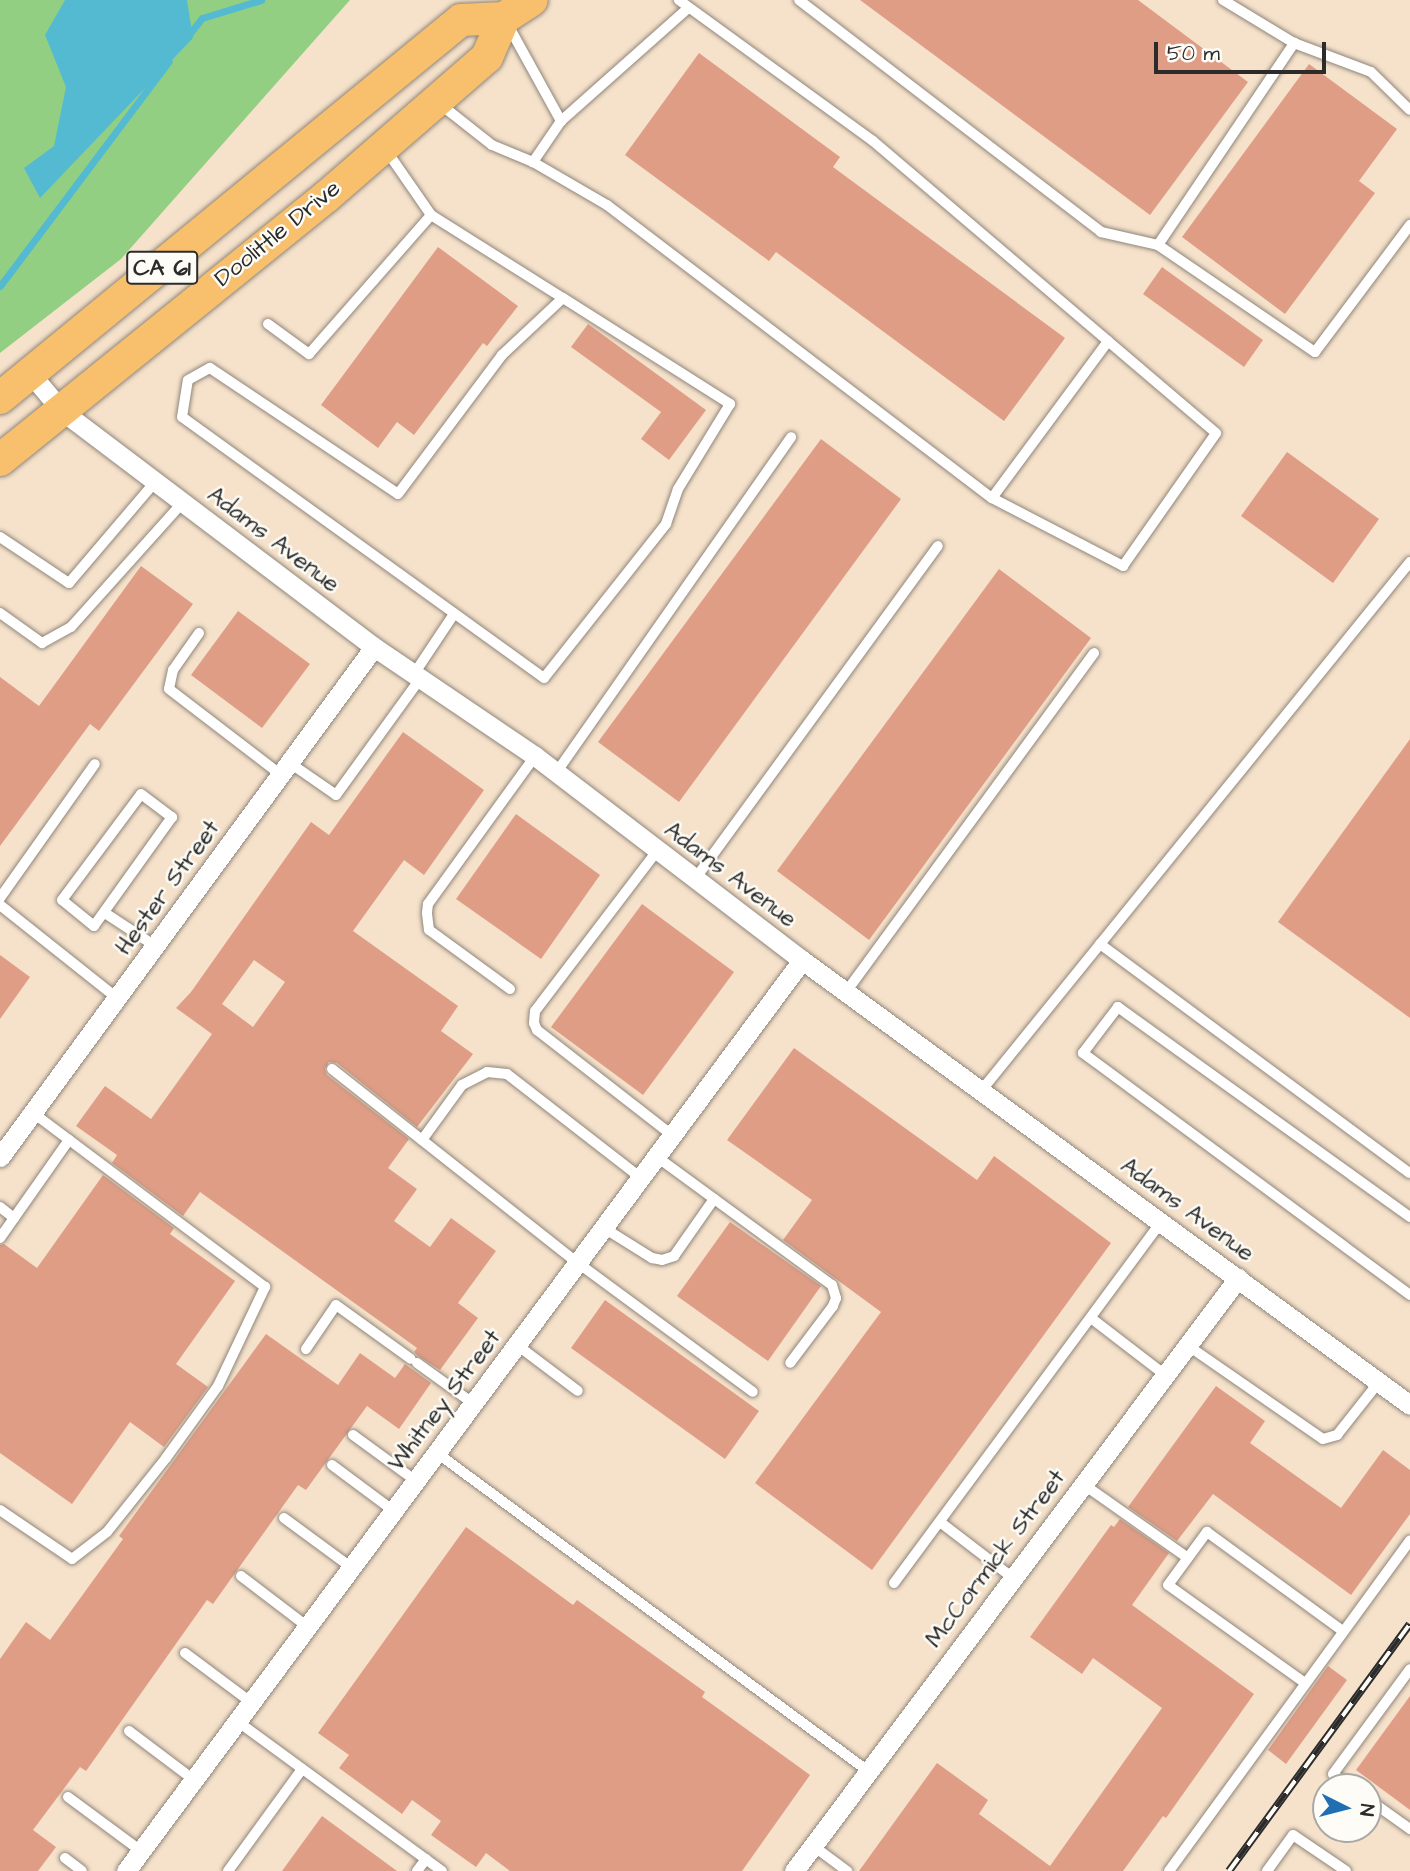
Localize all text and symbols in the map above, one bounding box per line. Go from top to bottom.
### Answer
scale bar [1158,28,1330,72]
text: 50 m [1167,39,1220,68]
street label: Doolittle Drive [209,174,347,294]
road number: CA 61 [125,248,199,288]
street label: Adams Avenue [201,481,345,599]
street label: Hester Street [110,815,226,961]
street label: Adams Avenue [658,816,802,934]
street label: Adams Avenue [1115,1152,1259,1268]
street label: Whitney Street [382,1325,508,1477]
street label: McCormick Street [920,1465,1072,1653]
north arrow [1312,1773,1382,1843]
text: N [1352,1803,1380,1817]

